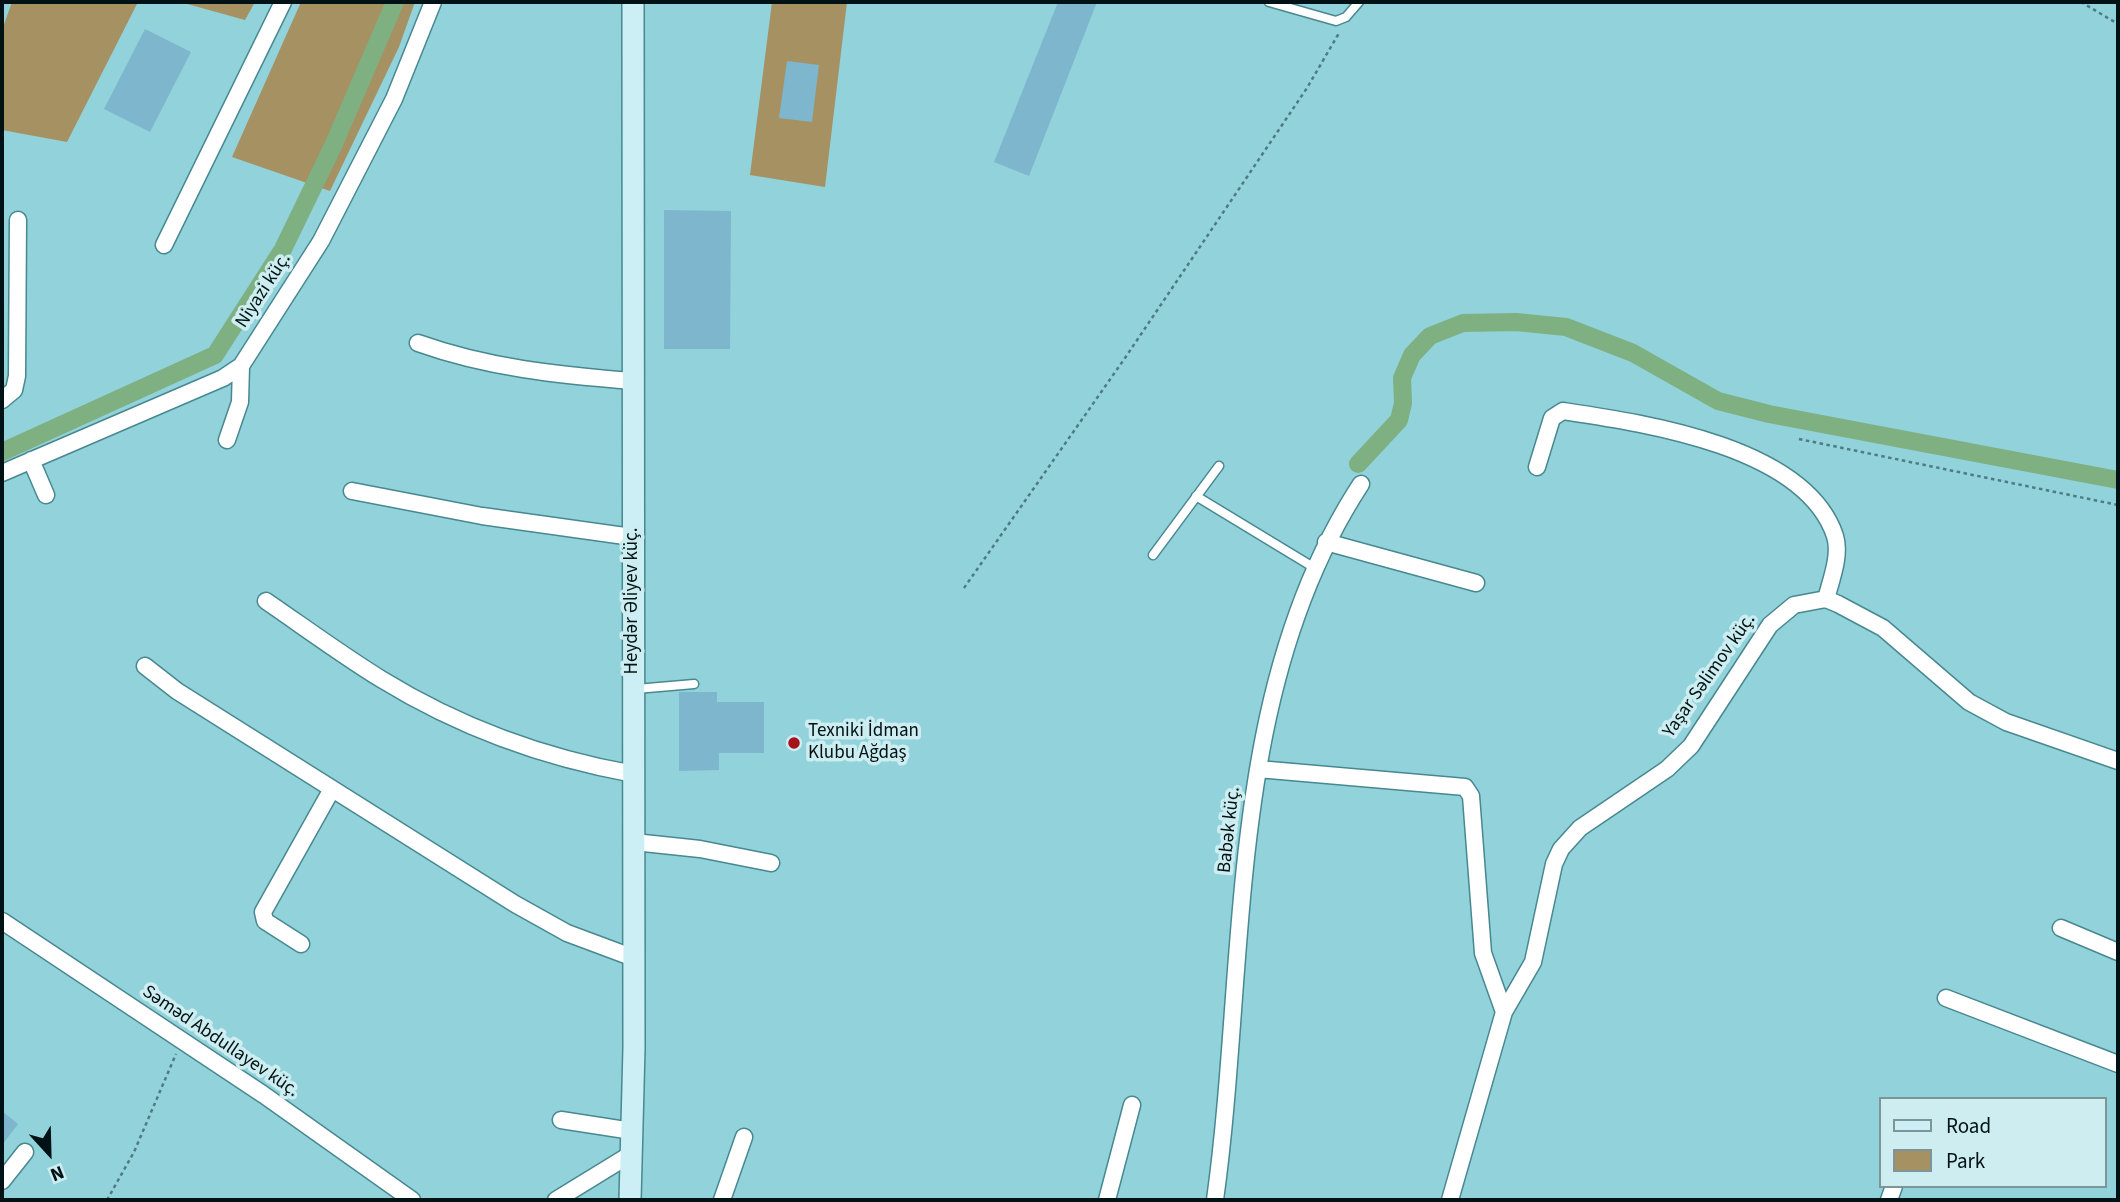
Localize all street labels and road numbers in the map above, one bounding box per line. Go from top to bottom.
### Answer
street label: Niyazi küç. [231,249,297,333]
street label: Heydər Əliyev küç. [622,528,644,674]
street label: Yaşar Səlimov küç. [1659,610,1761,742]
street label: Babək küç. [1214,786,1246,874]
street label: Səməd Abdullayev küç. [137,981,303,1103]

